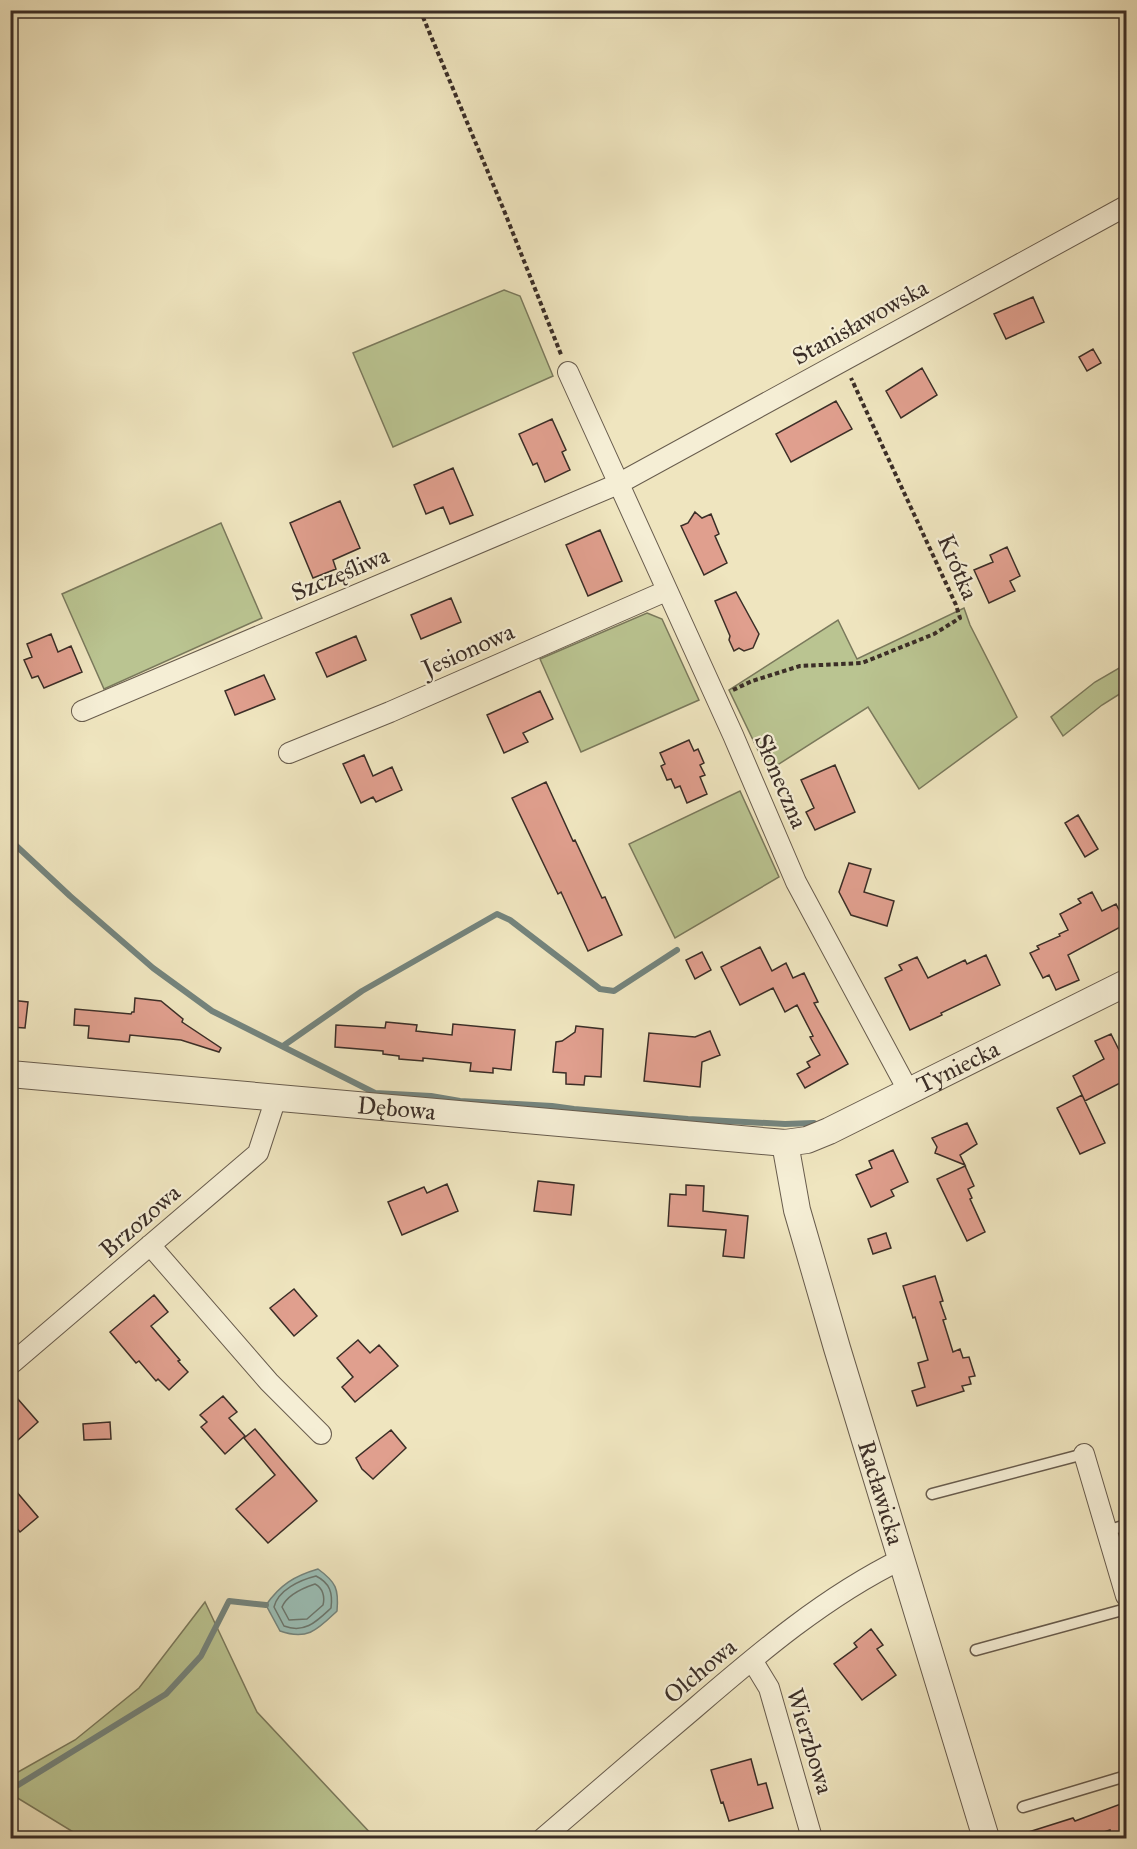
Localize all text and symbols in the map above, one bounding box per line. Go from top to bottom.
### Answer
street label: Stanisławowska [787,272,934,372]
street label: Krótka [931,530,985,605]
street label: Szczęśliwa [286,540,394,608]
street label: Jesionowa [415,616,520,685]
street label: Słoneczna [748,729,815,834]
street label: Tyniecka [912,1033,1005,1100]
street label: Dębowa [356,1090,438,1127]
street label: Brzozowa [93,1177,187,1264]
street label: Racławicka [851,1437,911,1549]
street label: Olchowa [657,1631,743,1710]
street label: Wierzbowa [780,1685,841,1798]

